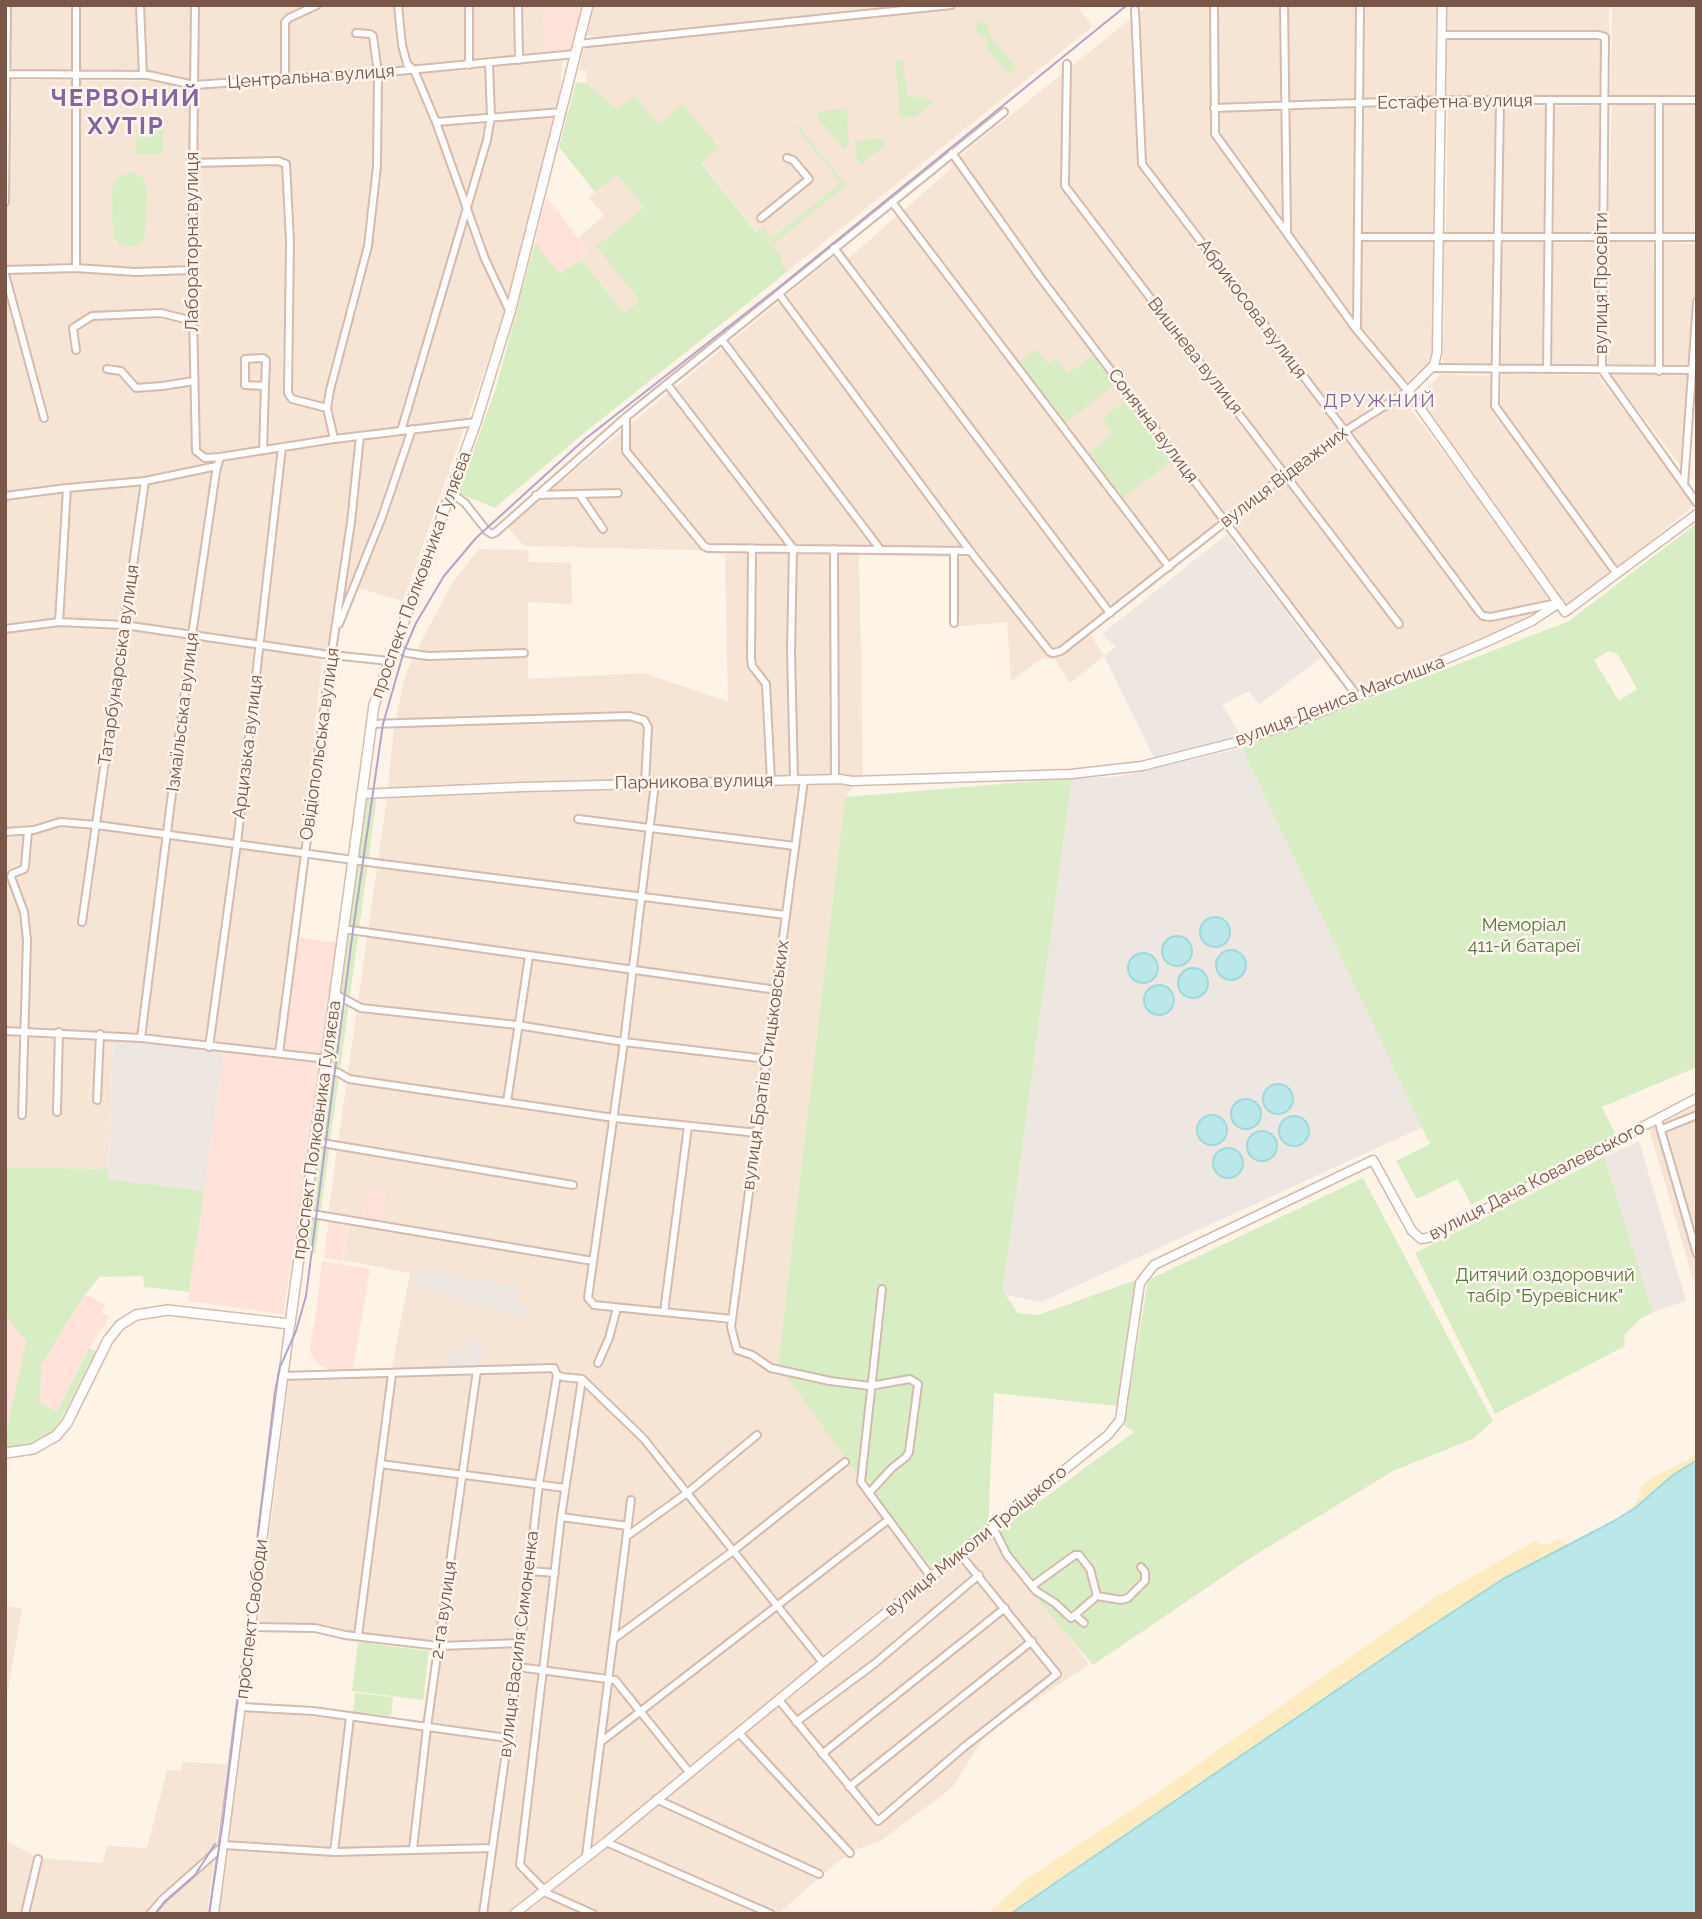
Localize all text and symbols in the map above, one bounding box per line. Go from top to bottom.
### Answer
street label: Центральна вулиця [227,60,395,94]
district label: ЧЕРВОНИЙ ХУТІР [52,85,200,141]
street label: Естафетна вулиця [1377,90,1533,114]
street label: Лабораторна вулиця [182,152,204,332]
street label: вулиця Просвіти [1591,212,1613,354]
street label: Абрикосова вулиця [1193,235,1311,383]
street label: Вишнева вулиця [1143,293,1247,419]
street label: Сонячна вулиця [1103,365,1203,487]
district label: ДРУЖНИЙ [1324,390,1436,412]
street label: вулиця Відважних [1216,422,1352,532]
street label: проспект Полковника Гуляєва [366,449,476,701]
street label: Татарбунарська вулиця [94,563,144,767]
street label: Ізмаїльська вулиця [162,631,204,793]
street label: Овідіопольська вулиця [296,646,344,842]
street label: вулиця Дениса Максишка [1232,651,1448,751]
street label: Арцизька вулиця [228,674,268,820]
street label: Парникова вулиця [615,770,773,794]
park label: Меморіал 411-й батареї [1468,915,1580,958]
street label: вулиця Братів Стицьковських [738,939,794,1191]
street label: проспект Полковника Гуляєва [288,999,346,1261]
street label: вулиця Дача Ковалевського [1425,1117,1649,1245]
park label: Дитячий оздоровчий табір "Буревісник" [1455,1265,1635,1308]
street label: вулиця Миколи Троїцького [881,1461,1071,1621]
street label: вулиця Василя Симоненка [494,1529,544,1759]
street label: проспект Свободи [231,1538,273,1700]
street label: 2-га вулиця [426,1560,462,1660]

